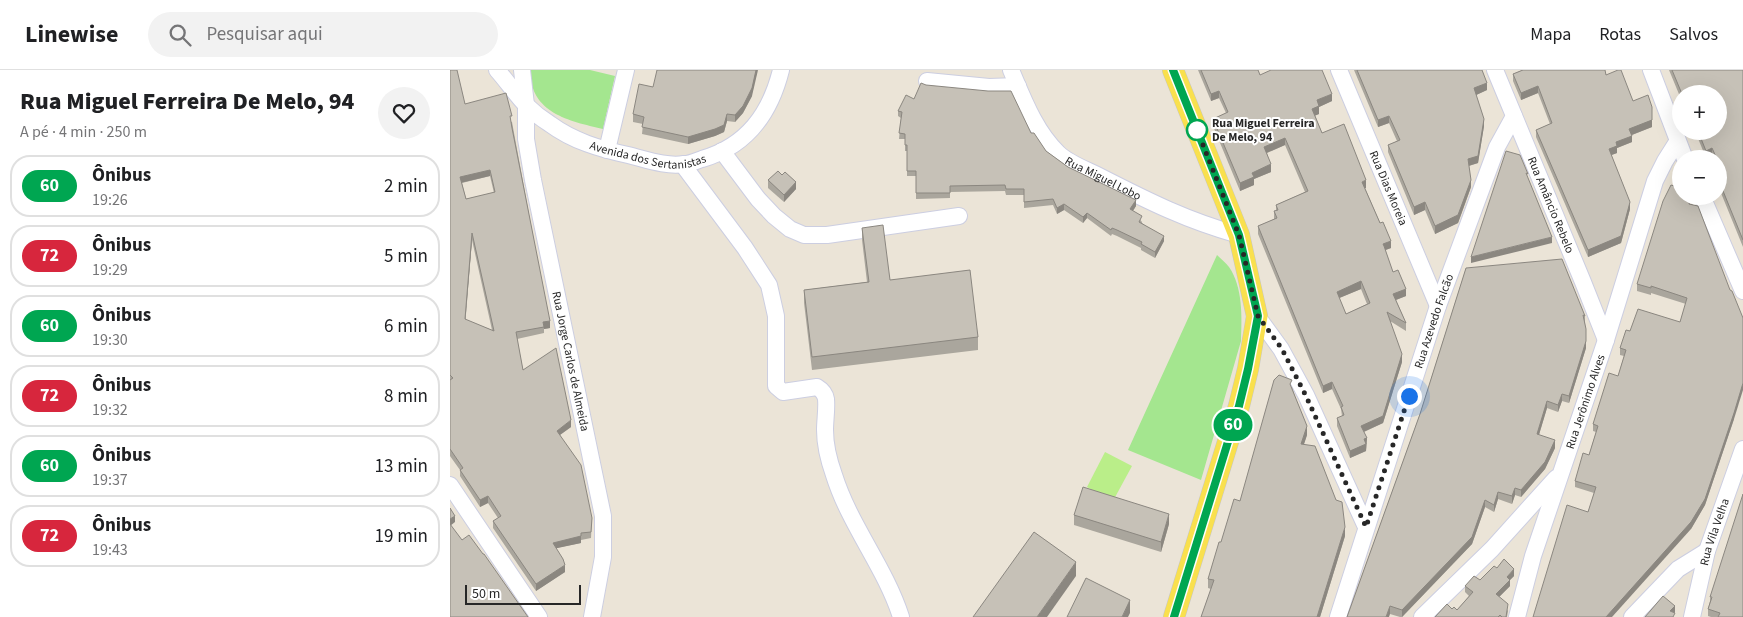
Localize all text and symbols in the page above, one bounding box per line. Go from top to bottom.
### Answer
search box [148,12,498,57]
text: Linewise [25,17,118,52]
icon: search [166,21,194,49]
text: Pesquisar aqui [206,21,323,48]
text: Mapa [1530,22,1571,47]
text: Rotas [1599,22,1641,47]
text: Salvos [1669,22,1718,47]
text: Rua Miguel Ferreira De Melo, 94 [20,84,354,119]
map controls [1672,85,1727,205]
button: + [1672,85,1727,140]
button: heart [378,87,430,139]
place label: Rua Miguel Ferreira De Melo, 94 [1212,115,1315,146]
marker: Rua Miguel Ferreira De Melo, 94 [1186,119,1208,141]
text: A pé · 4 min · 250 m [20,121,147,143]
street label: Avenida dos Sertanistas [587,137,708,174]
street label: Rua Dias Moreia [1365,148,1411,228]
button: − [1672,150,1727,205]
street label: Rua Miguel Lobo [1062,153,1144,205]
street label: Rua Amâncio Rebelo [1523,154,1578,256]
text: Ônibus [92,162,151,189]
text: 60 [40,173,59,198]
text: 2 min [384,173,428,200]
text: 19:26 [92,189,128,211]
text: Ônibus [92,232,151,259]
text: 72 [40,243,59,268]
text: 5 min [384,243,428,270]
text: 19:29 [92,259,128,281]
street label: Rua Azevedo Falcão [1410,271,1458,371]
street label: Rua Jorge Carlos de Almeida [547,290,593,433]
text: Ônibus [92,302,151,329]
text: 60 [40,313,59,338]
text: 6 min [384,313,428,340]
text: 19:30 [92,329,128,351]
street label: Rua Jerônimo Alves [1562,352,1609,451]
text: Ônibus [92,372,151,399]
text: 72 [40,383,59,408]
text: 8 min [384,383,428,410]
your location [1397,384,1422,409]
text: 19:32 [92,399,128,421]
line badge: 60 [1210,409,1256,441]
text: 60 [1223,412,1243,437]
text: Ônibus [92,442,151,469]
text: 60 [40,453,59,478]
text: 13 min [374,453,428,480]
text: 19:37 [92,469,128,491]
street label: Rua Vila Velha [1696,496,1734,567]
text: Ônibus [92,512,151,539]
text: 72 [40,523,59,548]
text: 19 min [374,523,428,550]
text: 19:43 [92,539,128,561]
scale bar [465,582,581,605]
text: 50 m [472,584,500,604]

